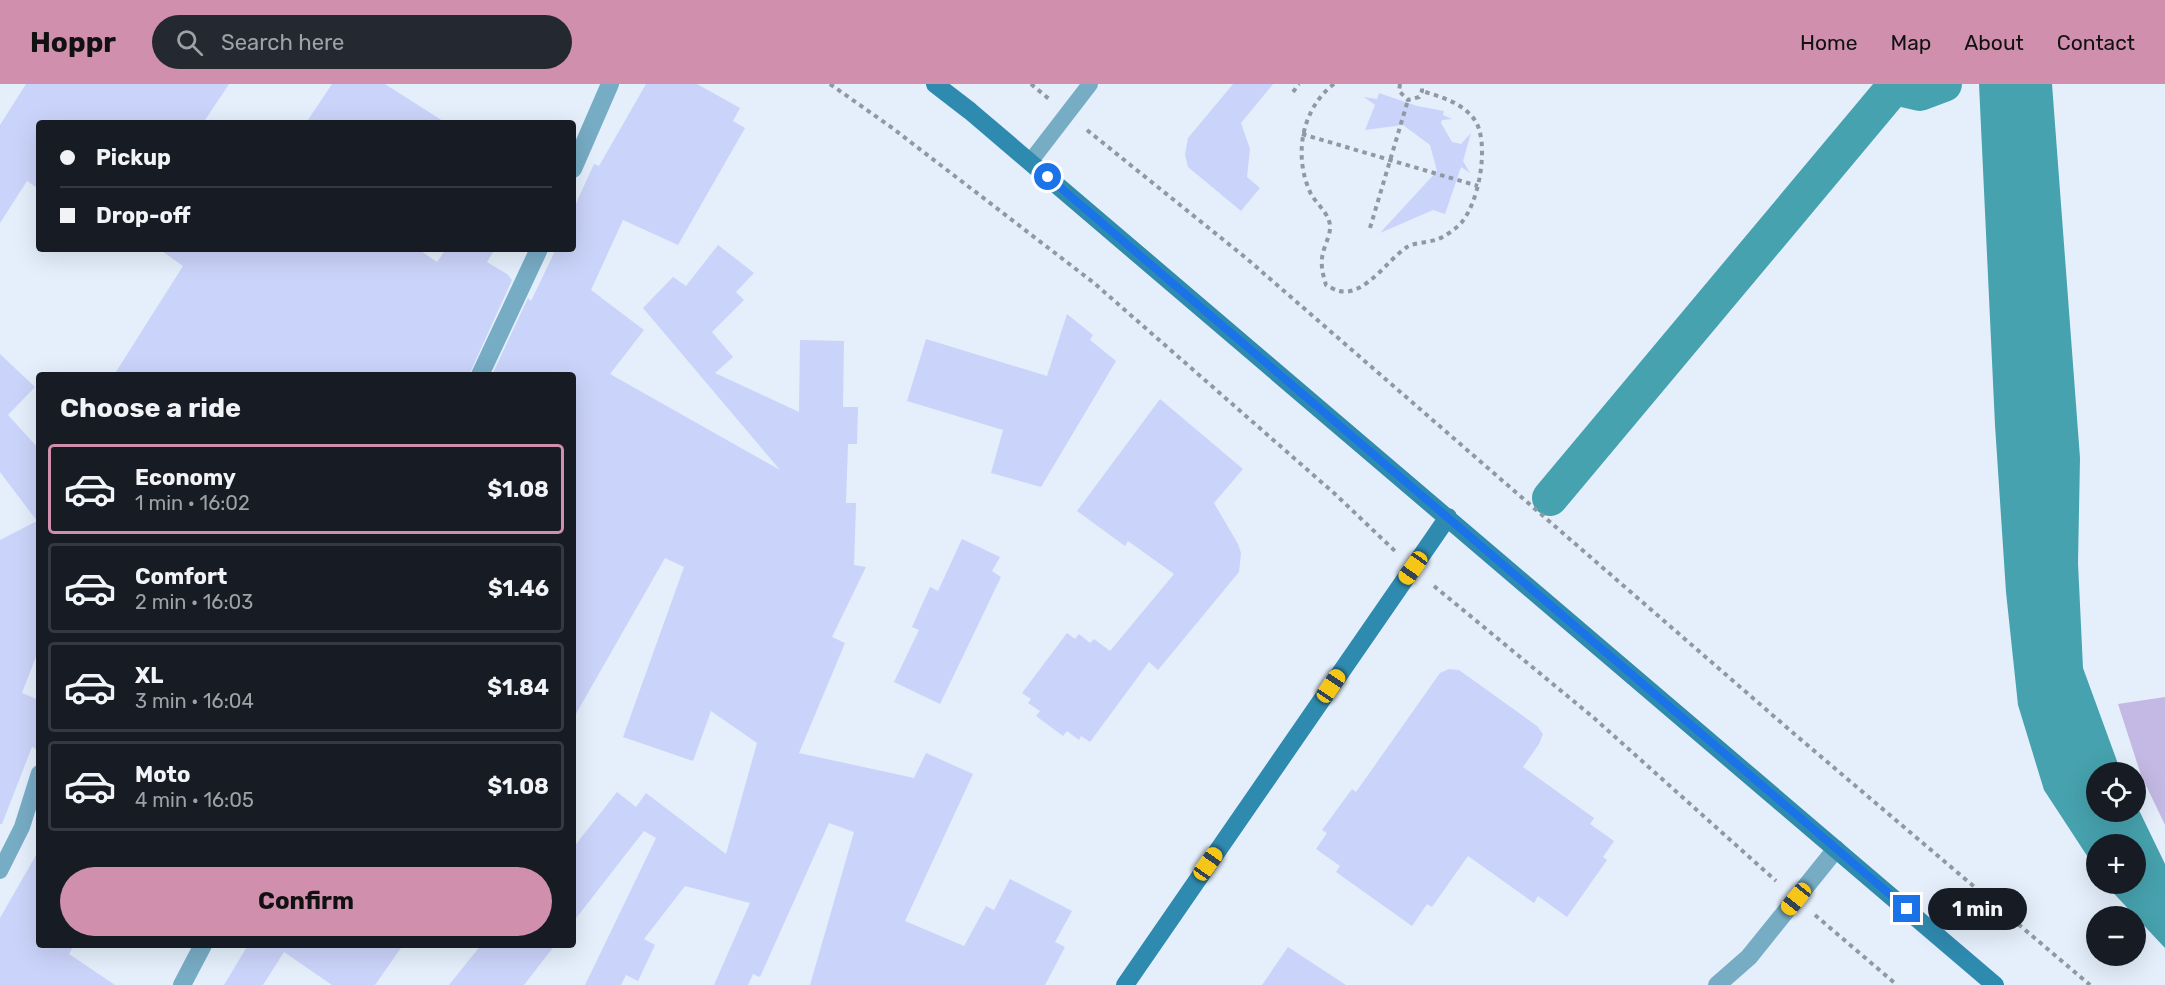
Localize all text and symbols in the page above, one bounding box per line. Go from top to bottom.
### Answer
search box [152,15,572,69]
text: Hoppr [30,26,116,59]
icon: search [173,26,206,59]
text: Search here [221,29,344,56]
text: Home [1800,30,1857,55]
text: Map [1890,30,1931,55]
text: About [1964,30,2024,55]
text: Contact [2057,30,2135,55]
text: Pickup [96,144,171,171]
route start [1034,163,1061,190]
text: Drop-off [96,202,191,229]
text: Choose a ride [60,392,241,424]
icon: car [63,462,117,516]
text: Economy [135,464,236,491]
text: $1.08 [487,476,549,503]
text: 1 min · 16:02 [135,491,250,515]
car [1395,548,1431,588]
icon: car [63,561,117,615]
text: Comfort [135,563,227,590]
text: $1.46 [488,575,549,602]
text: 2 min · 16:03 [135,590,253,614]
icon: car [63,660,117,714]
text: XL [135,662,163,689]
car [1313,666,1349,706]
text: $1.84 [487,674,549,701]
text: 3 min · 16:04 [135,689,254,713]
icon: car [63,759,117,813]
text: Moto [135,761,190,788]
map controls [2086,762,2146,966]
button: locate [2086,762,2146,822]
text: $1.08 [487,773,549,800]
text: 4 min · 16:05 [135,788,254,812]
button: + [2086,834,2146,894]
car [1190,844,1226,884]
button: Confirm [60,867,552,936]
car [1778,879,1814,919]
callout: 1 min [1928,888,2027,930]
route end [1893,895,1920,922]
text: 1 min [1952,897,2003,921]
button: − [2086,906,2146,966]

